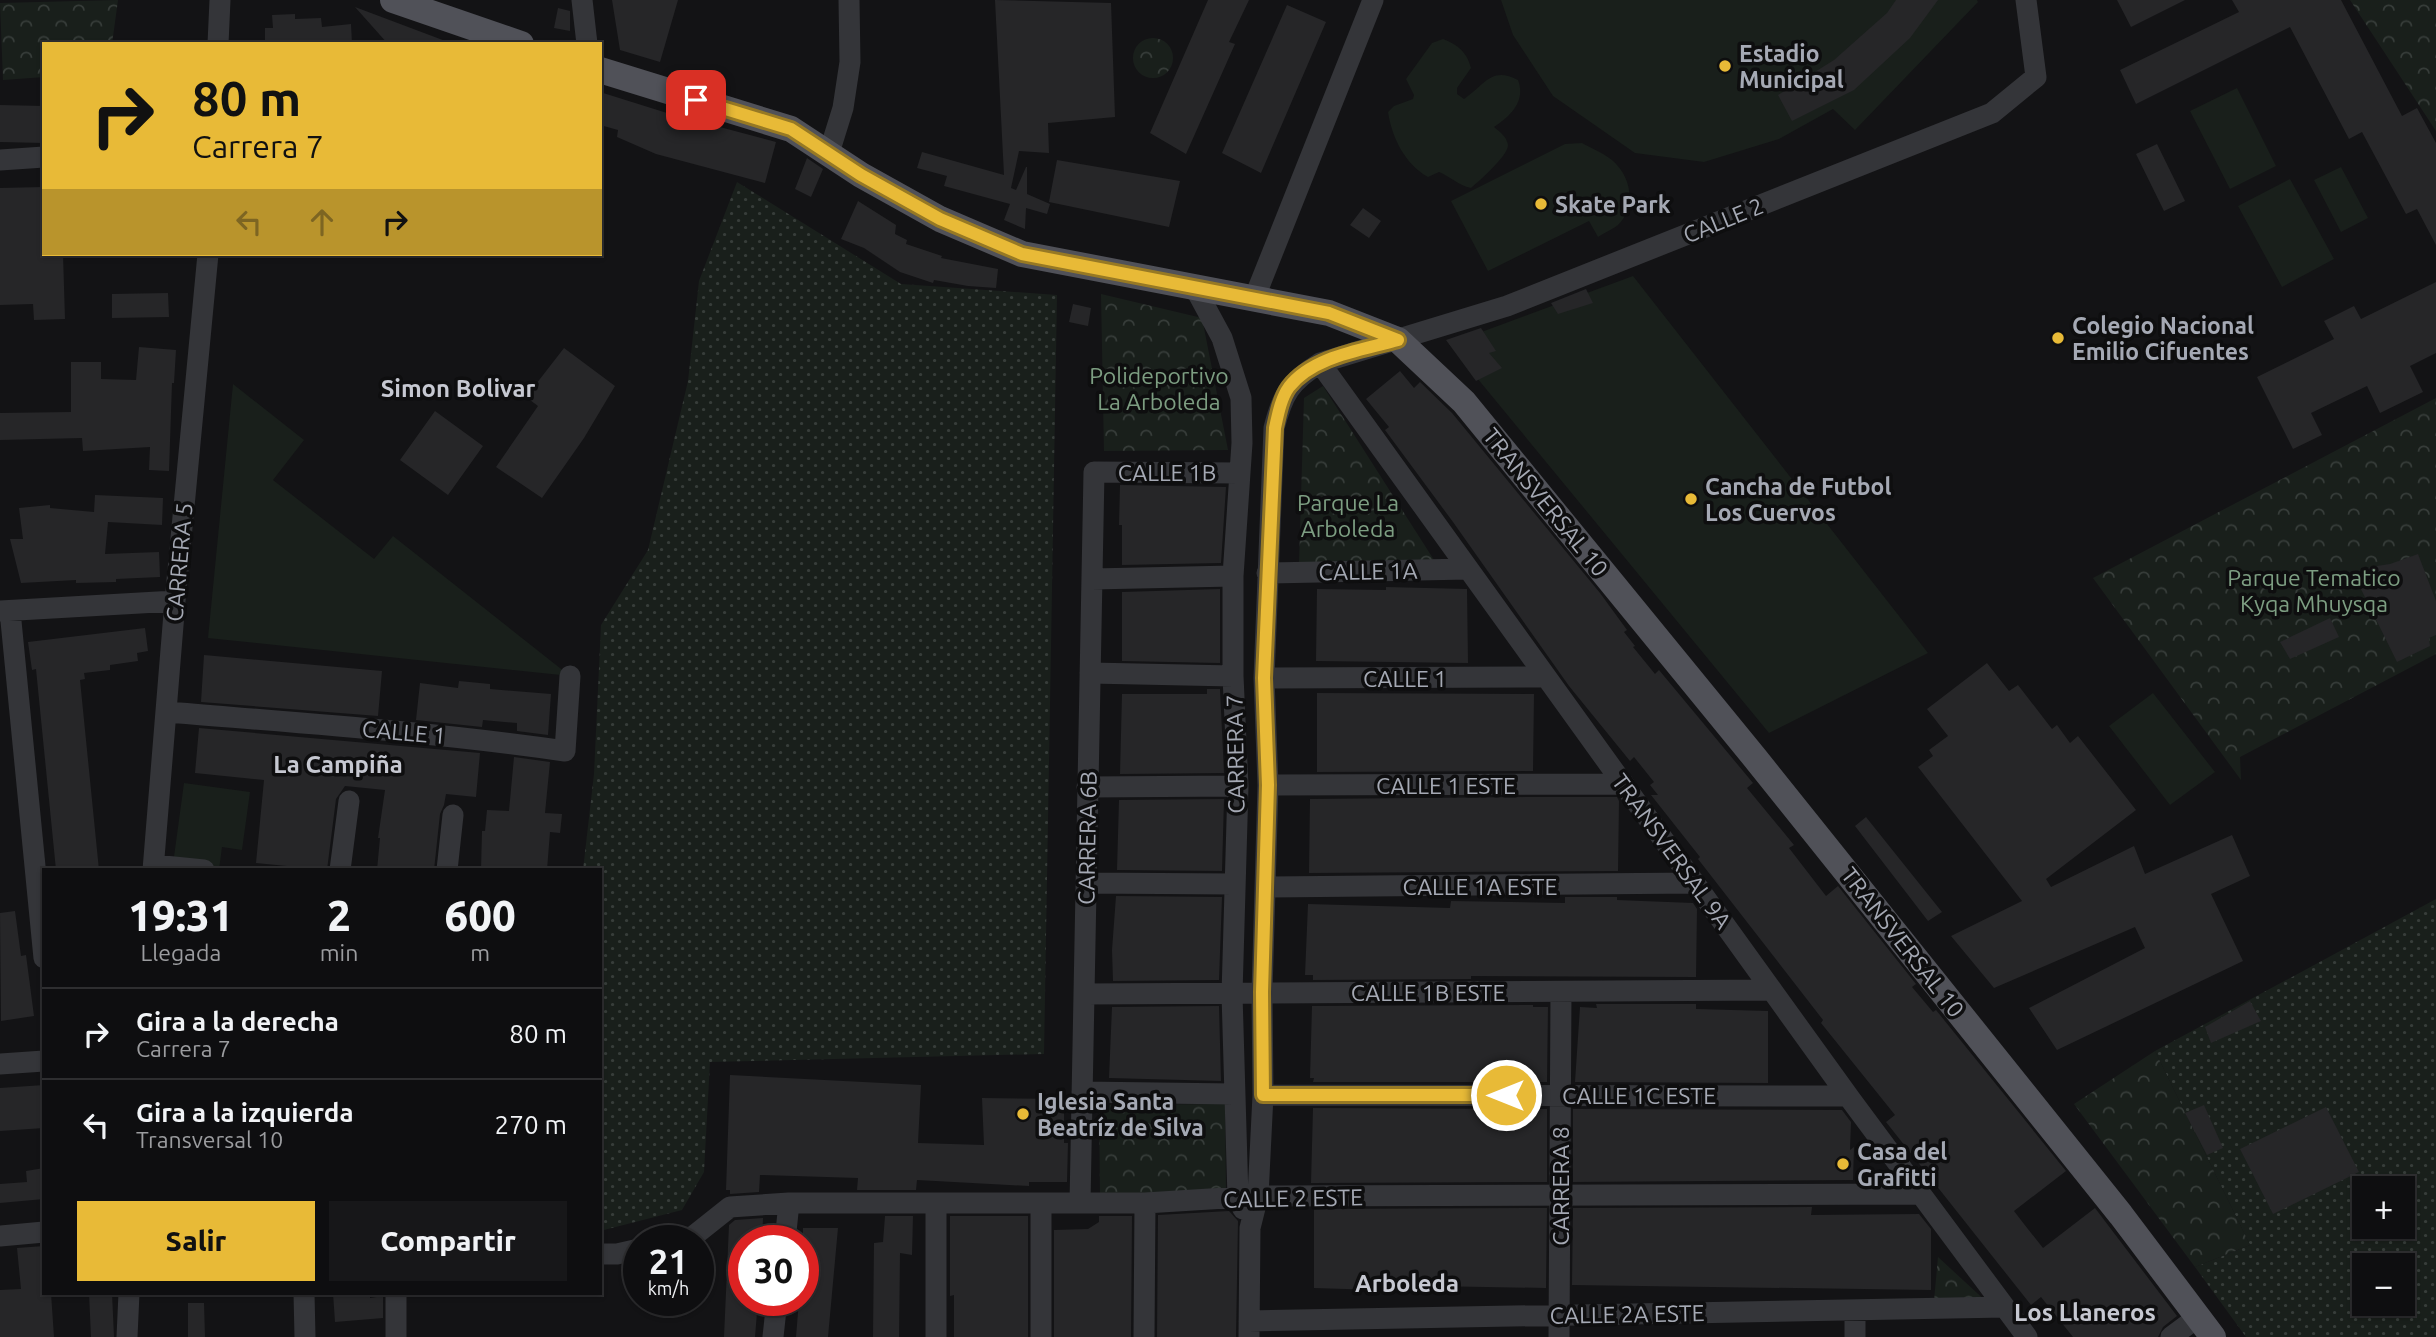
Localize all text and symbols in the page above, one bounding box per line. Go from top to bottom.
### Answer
place label: Estadio Municipal [1739,41,1844,92]
marker: Estadio Municipal [1717,58,1733,74]
icon: right [77,70,168,161]
text: 80 m [192,70,301,125]
pin [666,70,726,130]
icon: arrive [677,81,715,119]
text: Carrera 7 [192,128,324,164]
place label: Skate Park [1555,192,1671,217]
street label: CALLE 2 [1679,193,1767,247]
marker: Skate Park [1533,196,1549,212]
icon: left [230,203,268,241]
icon: ahead [303,203,341,241]
icon: right [376,203,414,241]
place label: Colegio Nacional Emilio Cifuentes [2072,313,2254,364]
marker: Colegio Nacional Emilio Cifuentes [2050,330,2066,346]
park label: Polideportivo La Arboleda [1089,363,1229,414]
district label: Simon Bolivar [381,375,535,402]
street label: TRANSVERSAL 10 [1479,423,1613,581]
street label: CALLE 1B [1118,460,1216,485]
place label: Cancha de Futbol Los Cuervos [1705,474,1891,525]
park label: Parque La Arboleda [1297,490,1399,541]
marker: Cancha de Futbol Los Cuervos [1683,491,1699,507]
street label: CARRERA 5 [161,501,197,623]
street label: CALLE 1A [1318,558,1418,584]
park label: Parque Tematico Kyqa Mhuysqa [2227,565,2401,616]
street label: CALLE 1 [1363,666,1447,691]
street label: CARRERA 7 [1221,694,1249,814]
street label: CALLE 1 [361,716,447,748]
district label: La Campiña [273,751,403,778]
street label: TRANSVERSAL 9A [1608,769,1736,933]
street label: CARRERA 6B [1073,771,1101,905]
street label: CALLE 1 ESTE [1376,773,1516,798]
street label: TRANSVERSAL 10 [1837,862,1969,1022]
street label: CALLE 1A ESTE [1403,874,1557,899]
text: 19:31 [128,892,233,939]
text: 2 [327,892,351,939]
text: 600 [445,892,516,939]
text: Llegada [140,940,221,965]
text: min [320,940,358,965]
text: m [470,940,490,965]
street label: CALLE 1B ESTE [1351,980,1505,1005]
text: Gira a la derecha [136,1007,339,1036]
icon: right [77,1015,115,1053]
text: 80 m [509,1019,567,1048]
text: Carrera 7 [136,1036,231,1061]
position arrow [1469,1058,1543,1132]
street label: CALLE 1C ESTE [1562,1083,1716,1108]
place label: Iglesia Santa Beatríz de Silva [1037,1089,1204,1140]
text: Gira a la izquierda [136,1098,354,1127]
icon: left [77,1106,115,1144]
marker: Iglesia Santa Beatríz de Silva [1015,1106,1031,1122]
text: 270 m [495,1110,567,1139]
street label: CARRERA 8 [1548,1126,1573,1246]
text: Transversal 10 [136,1127,283,1152]
place label: Casa del Grafitti [1857,1139,1947,1190]
marker: Casa del Grafitti [1835,1156,1851,1172]
map controls [2352,1176,2415,1316]
button: + [2352,1176,2415,1239]
street label: CALLE 2 ESTE [1223,1184,1363,1212]
button: Salir [77,1201,315,1281]
button: Compartir [329,1201,567,1281]
speed limit sign: 30 [728,1225,819,1316]
text: 21 [649,1241,688,1281]
button: − [2352,1253,2415,1316]
district label: Arboleda [1355,1270,1459,1297]
text: km/h [648,1278,689,1298]
district label: Los Llaneros [2014,1299,2156,1326]
street label: CALLE 2A ESTE [1549,1300,1705,1328]

